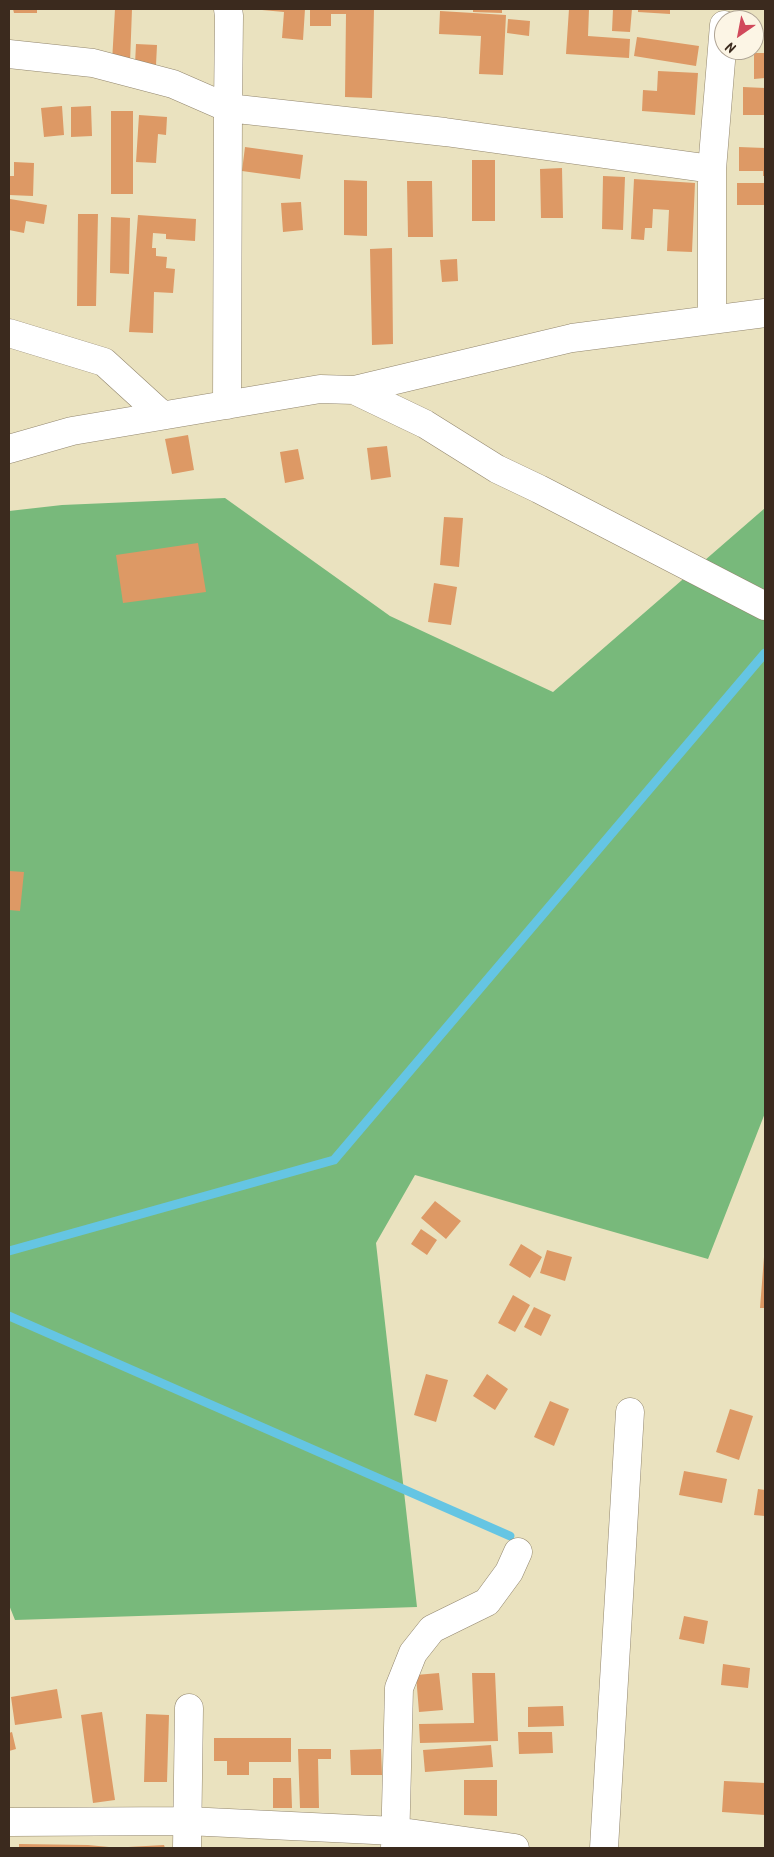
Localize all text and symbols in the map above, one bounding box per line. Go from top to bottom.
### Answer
north arrow [714,10,764,60]
text: N [722,35,741,58]

